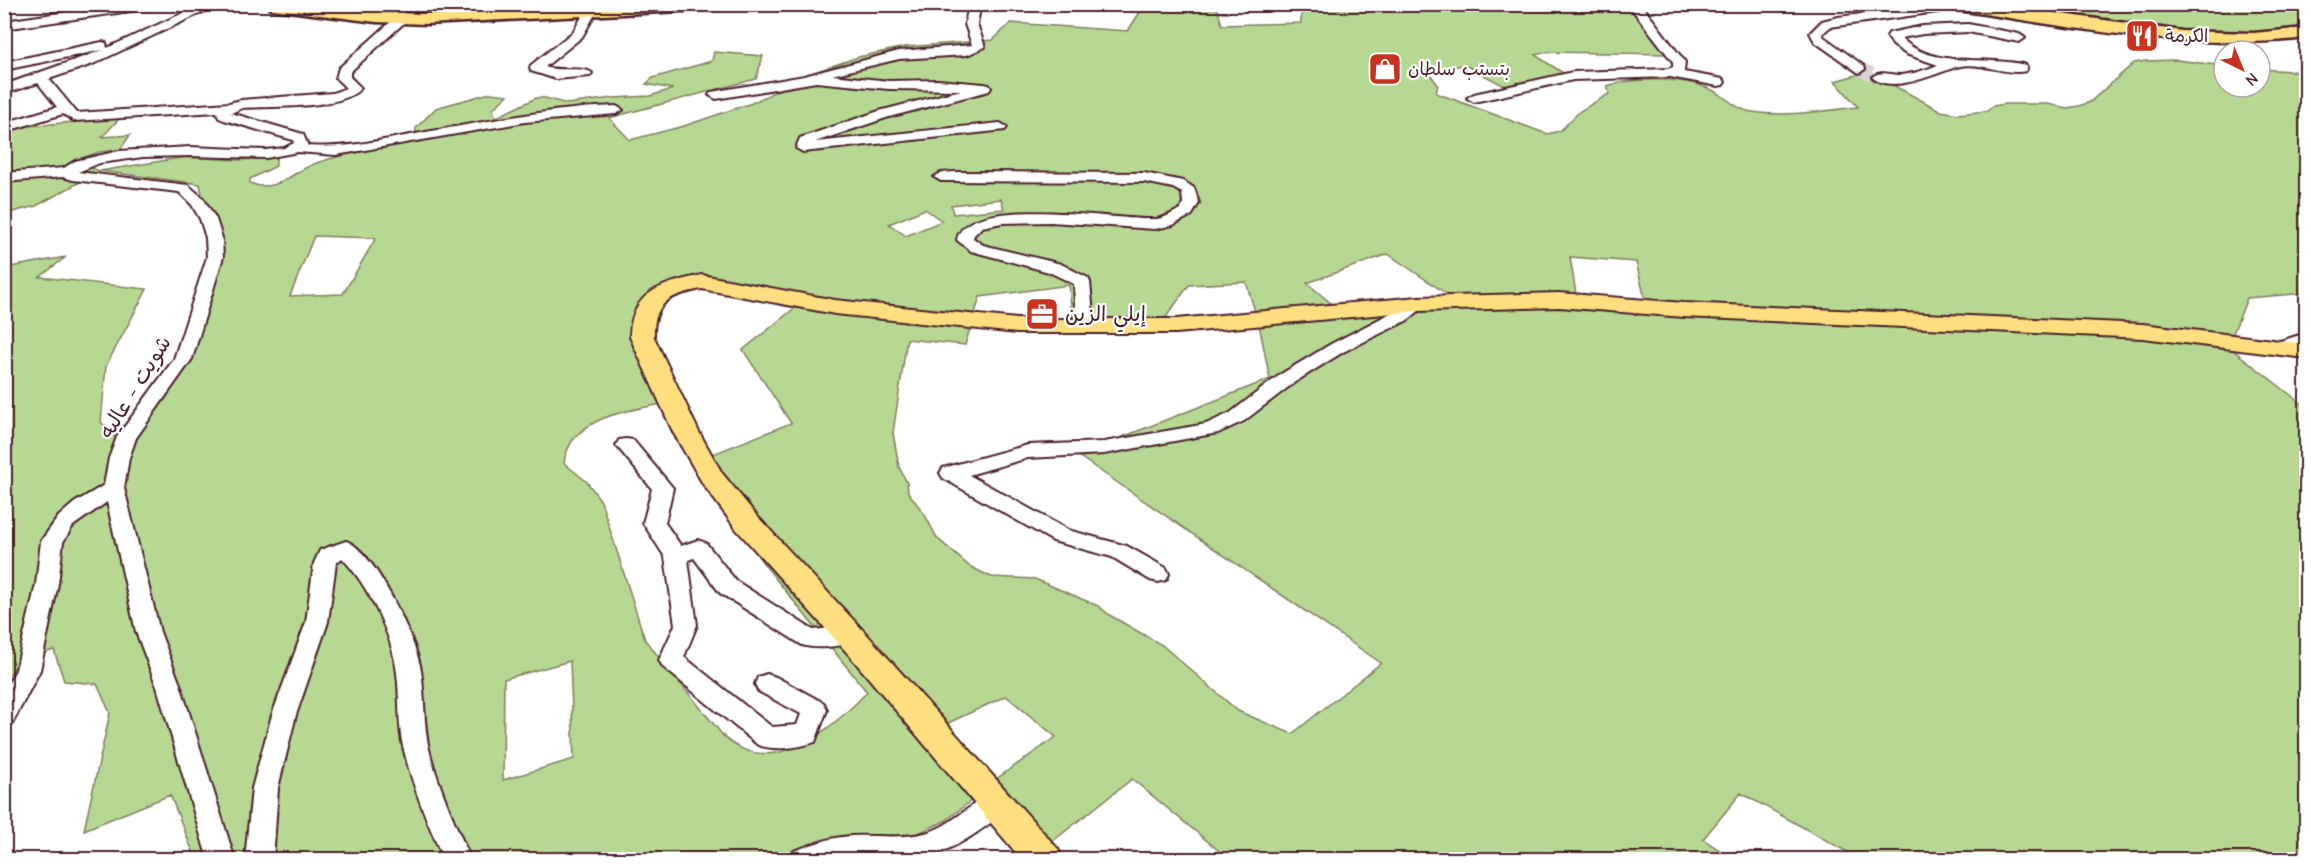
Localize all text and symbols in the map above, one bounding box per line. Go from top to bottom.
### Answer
restaurant icon: الكرمة [2124,18,2160,54]
place label: الكرمة [2165,26,2208,47]
north arrow [2212,39,2272,99]
shop icon: بتستب سلطان [1367,51,1403,87]
place label: بتستب سلطان [1408,59,1510,80]
text: N [2242,69,2262,89]
office icon: إيلي الزين [1024,296,1060,332]
place label: إيلي الزين [1065,302,1146,333]
street label: شويت - عاليه [94,331,177,443]

